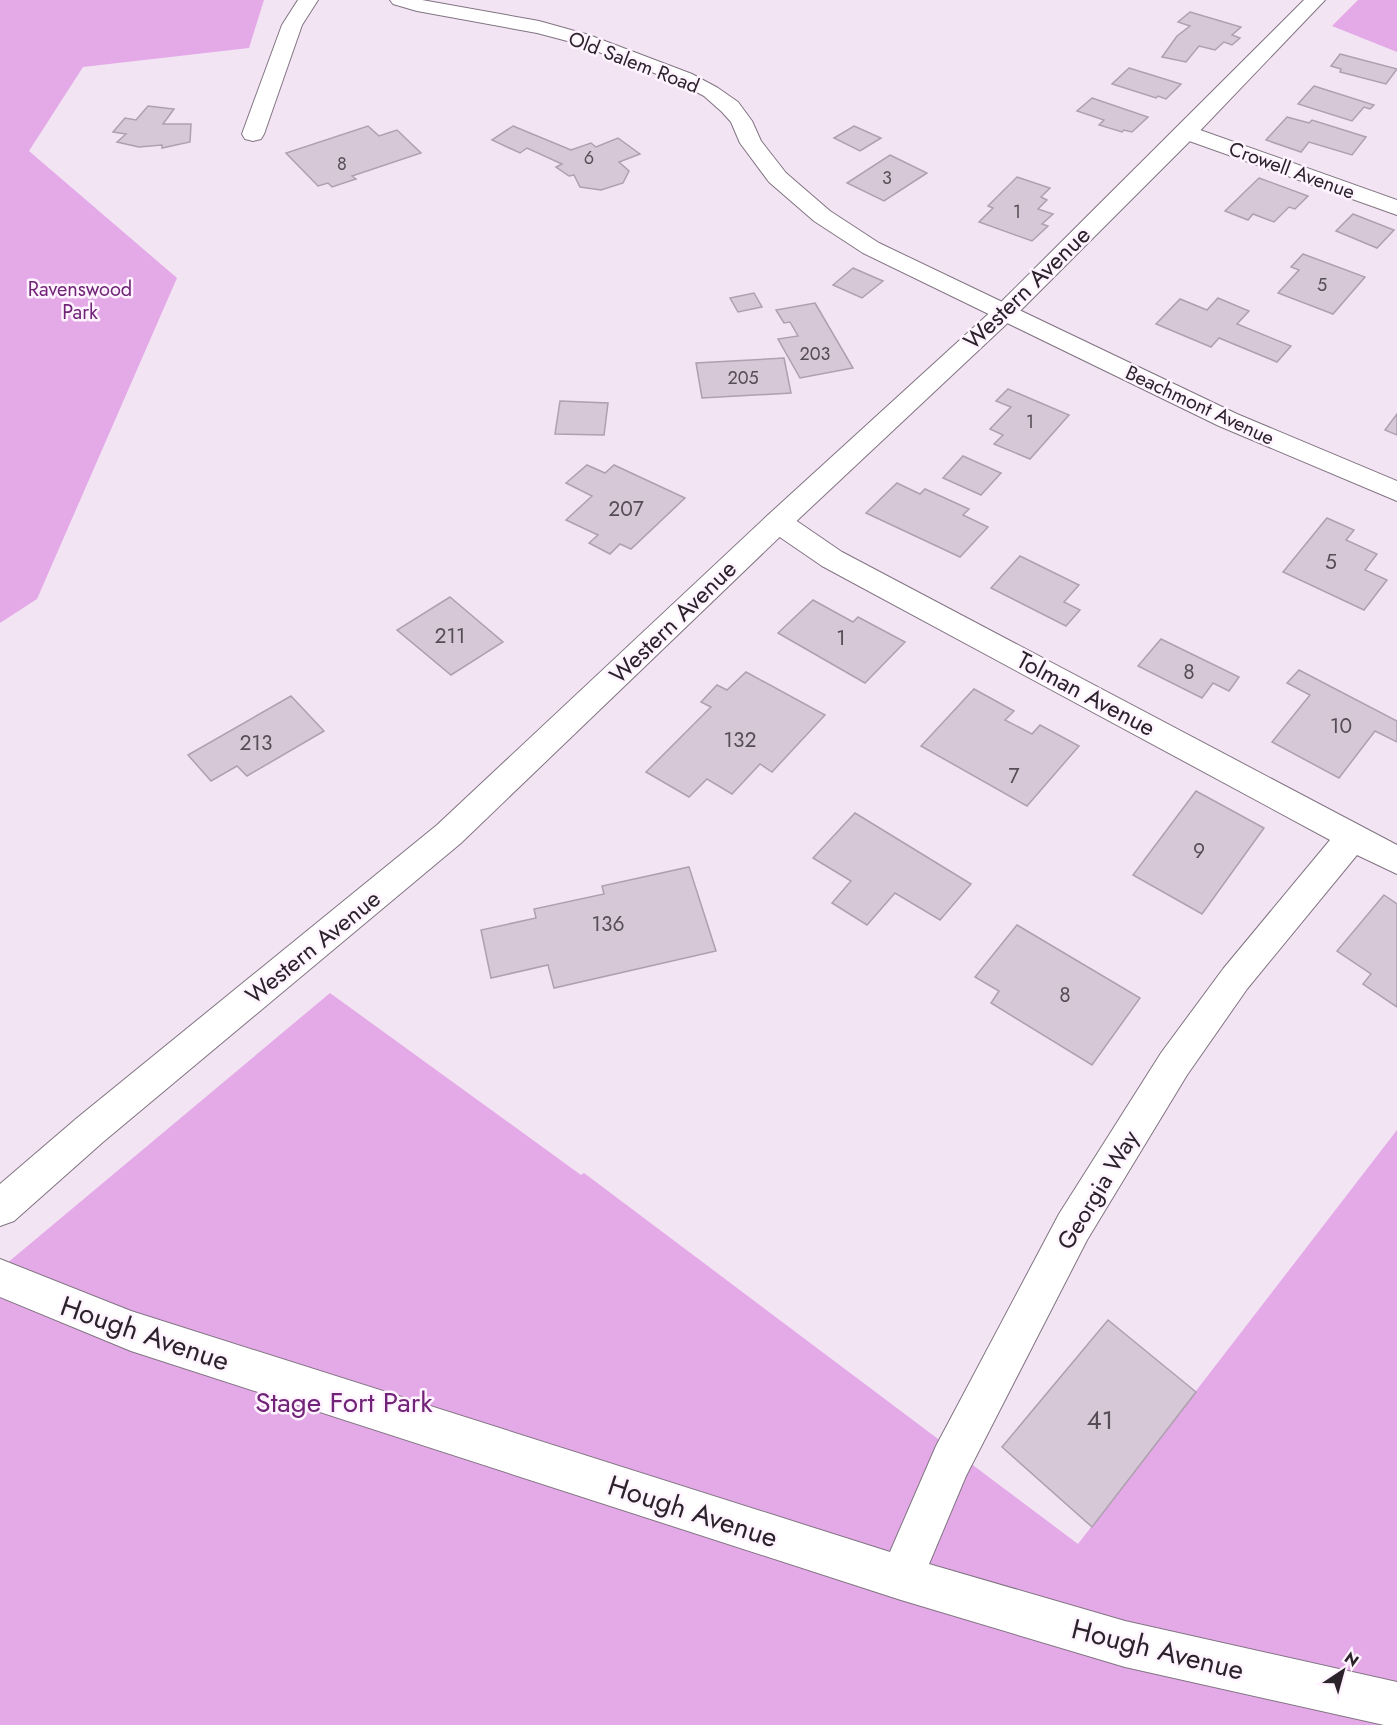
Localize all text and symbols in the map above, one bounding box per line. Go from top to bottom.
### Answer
street label: Old Salem Road [564,24,703,101]
street label: Crowell Avenue [1225,134,1359,207]
house number: 6 [584,145,594,171]
house number: 8 [337,151,347,177]
house number: 3 [882,165,892,191]
house number: 1 [1013,199,1021,225]
street label: Western Avenue [955,218,1098,357]
house number: 5 [1317,272,1327,298]
park label: Ravenswood Park [28,275,132,327]
house number: 203 [800,341,831,367]
street label: Beachmont Avenue [1121,358,1279,453]
house number: 205 [727,365,759,391]
house number: 1 [1026,409,1034,435]
house number: 207 [608,494,644,524]
house number: 5 [1325,547,1337,577]
street label: Western Avenue [601,552,744,691]
house number: 211 [435,621,465,651]
house number: 1 [836,623,846,653]
street label: Tolman Avenue [1011,642,1162,745]
house number: 8 [1183,657,1195,687]
house number: 10 [1330,711,1352,741]
house number: 132 [724,725,756,755]
house number: 213 [240,728,272,758]
house number: 7 [1008,761,1020,791]
house number: 9 [1193,836,1205,866]
street label: Western Avenue [238,881,388,1012]
house number: 136 [591,909,625,939]
house number: 8 [1059,980,1071,1010]
street label: Georgia Way [1048,1123,1147,1256]
street label: Hough Avenue [55,1285,235,1382]
park label: Stage Fort Park [255,1382,433,1423]
house number: 41 [1087,1401,1113,1439]
street label: Hough Avenue [603,1465,783,1558]
street label: Hough Avenue [1067,1608,1248,1691]
north arrow [1313,1641,1373,1701]
text: N [1340,1646,1363,1672]

